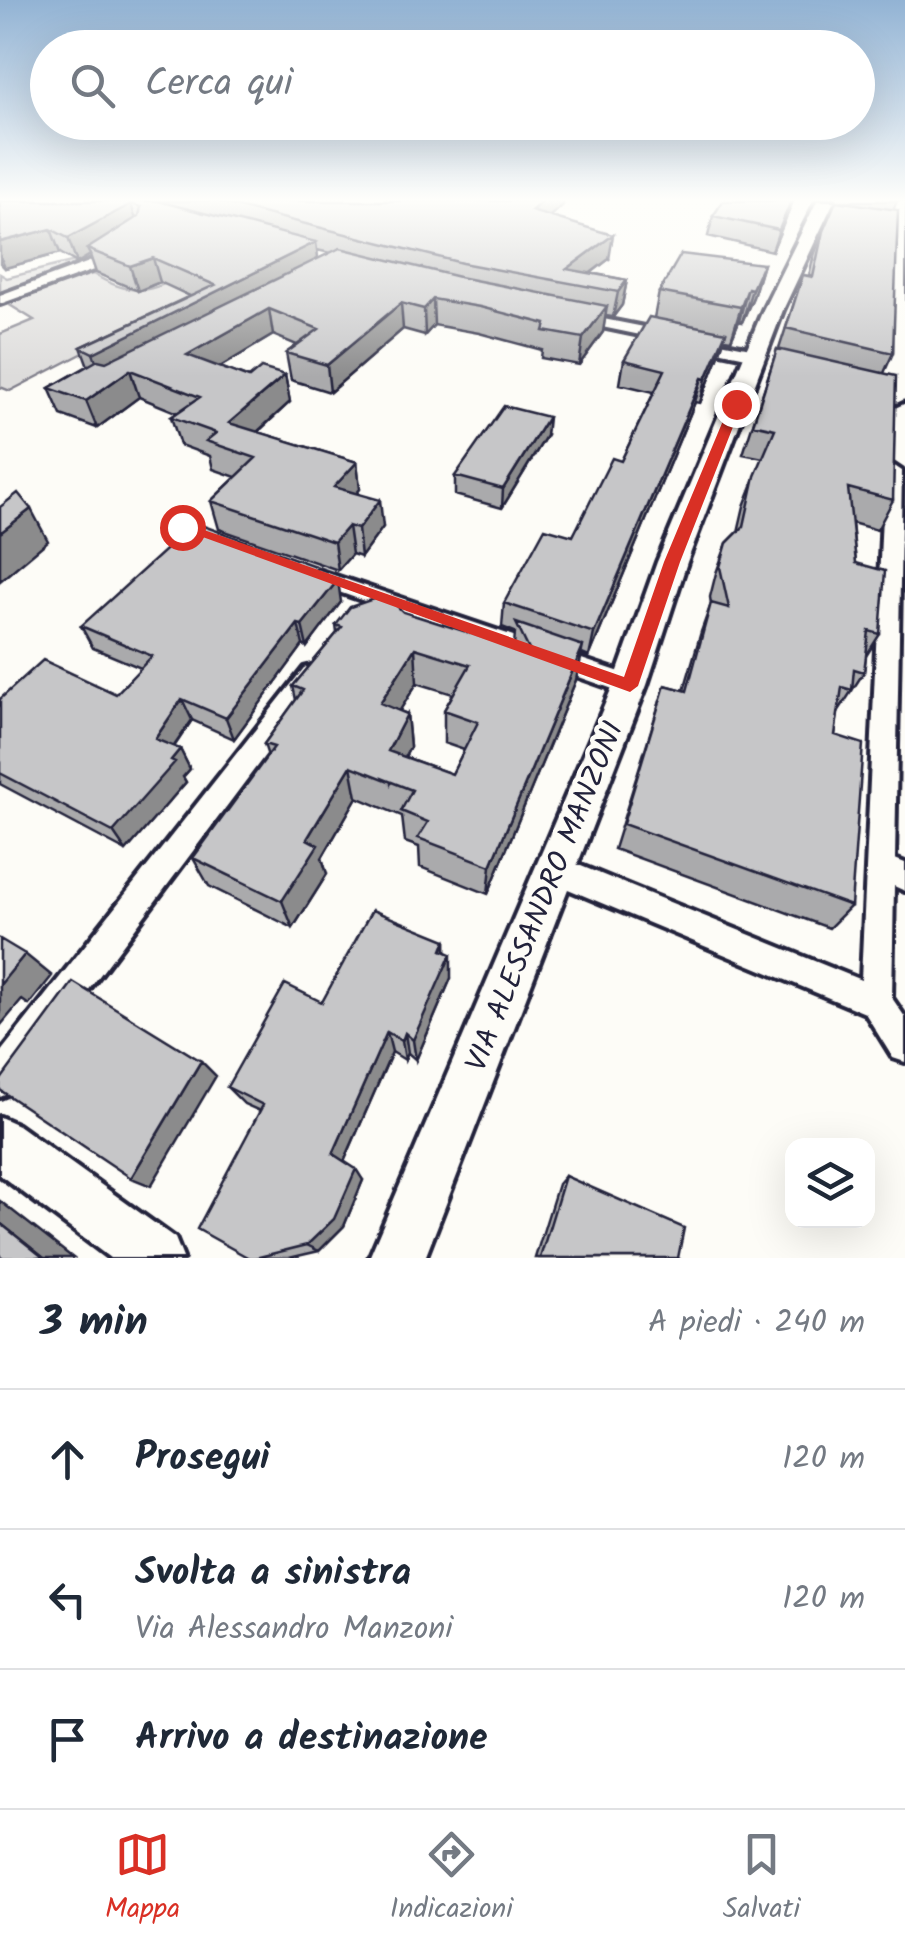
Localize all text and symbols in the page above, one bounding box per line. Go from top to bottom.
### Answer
search box [30,30,875,140]
text: Cerca qui [145,55,293,115]
icon: search [65,58,120,113]
route end [714,382,760,428]
route start [160,505,206,551]
street label: VIA ALESSANDRO MANZONI [454,714,638,1079]
map controls [785,1138,875,1228]
button: layers [785,1138,875,1228]
text: 3 min [40,1290,148,1357]
text: A piedi · 240 m [648,1298,865,1349]
text: Prosegui [135,1429,270,1489]
icon: ahead [40,1432,95,1487]
text: 120 m [782,1434,865,1485]
text: Svolta a sinistra [135,1544,411,1604]
icon: left [40,1572,95,1627]
text: 120 m [782,1574,865,1625]
text: Via Alessandro Manzoni [135,1604,453,1655]
text: Arrivo a destinazione [135,1709,488,1769]
icon: arrive [40,1712,95,1767]
tab: Mappa [105,1827,180,1932]
tab: Indicazioni [390,1827,513,1932]
tab: Salvati [723,1827,800,1932]

